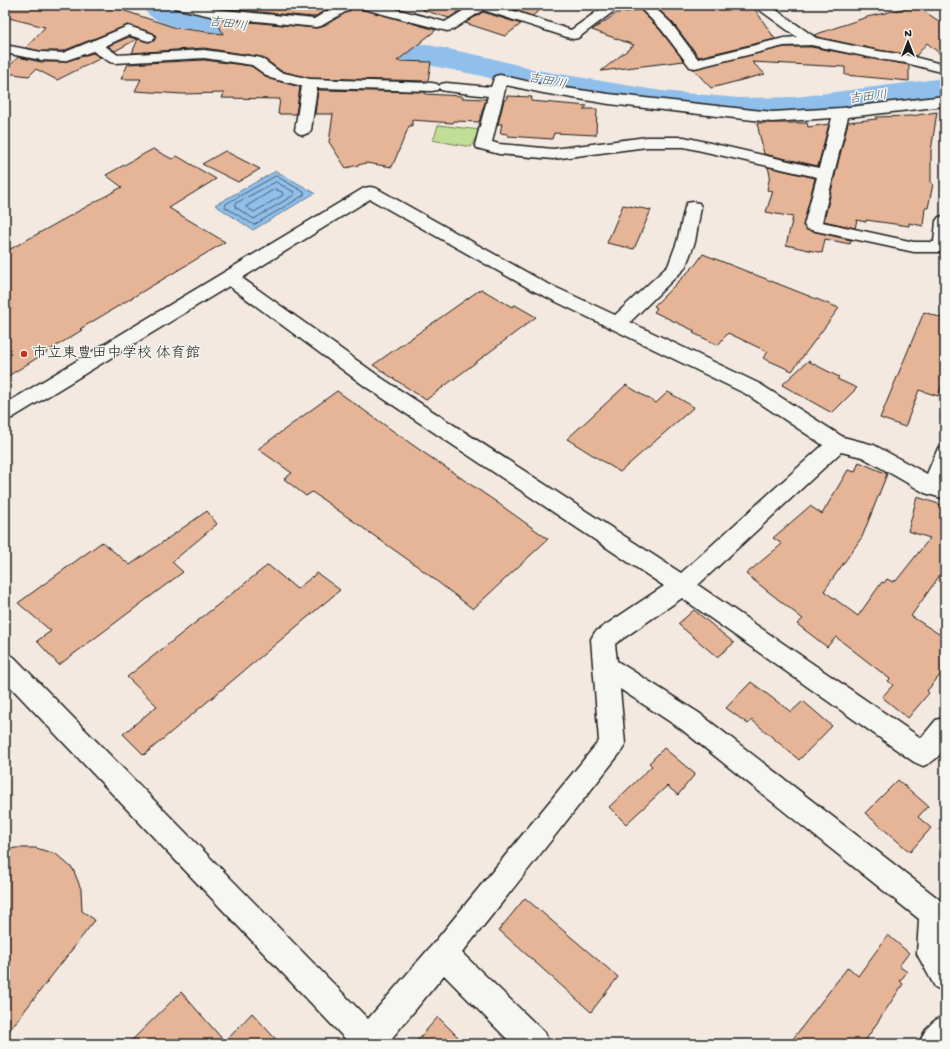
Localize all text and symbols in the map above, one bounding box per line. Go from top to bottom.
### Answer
water label: 吉田川 [208,14,249,35]
north arrow [888,22,928,62]
text: N [904,28,912,40]
water label: 吉田川 [526,70,568,93]
water label: 吉田川 [848,87,888,108]
place label: 市立東豊田中学校 体育館 [32,344,201,363]
marker: 市立東豊田中学校 体育館 [19,349,29,359]

